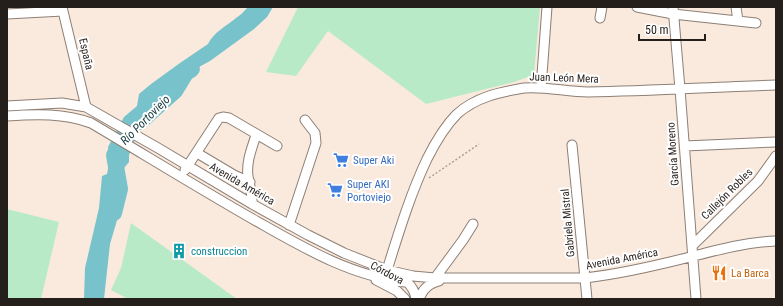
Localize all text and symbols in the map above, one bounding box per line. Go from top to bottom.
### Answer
scale bar [639,16,705,42]
text: 50 m [645,23,669,37]
street label: España [76,37,96,71]
street label: Juan León Mera [529,70,599,86]
water label: Río Portoviejo [117,92,173,148]
street label: García Moreno [664,121,682,186]
supermarket icon: Super Aki [332,151,350,169]
place label: Super Aki [353,154,394,167]
street label: Avenida América [207,160,277,208]
street label: Callejón Robles [699,166,755,222]
place label: Super AKI Portoviejo [347,178,392,204]
supermarket icon: Super AKI Portoviejo [326,181,344,199]
street label: Gabriela Mistral [559,188,577,258]
building icon: construccion [170,242,188,260]
place label: construccion [191,245,247,258]
street label: Avenida América [585,246,659,272]
street label: Córdova [368,259,406,287]
restaurant icon: La Barca [710,264,728,282]
place label: La Barca [731,267,769,280]

